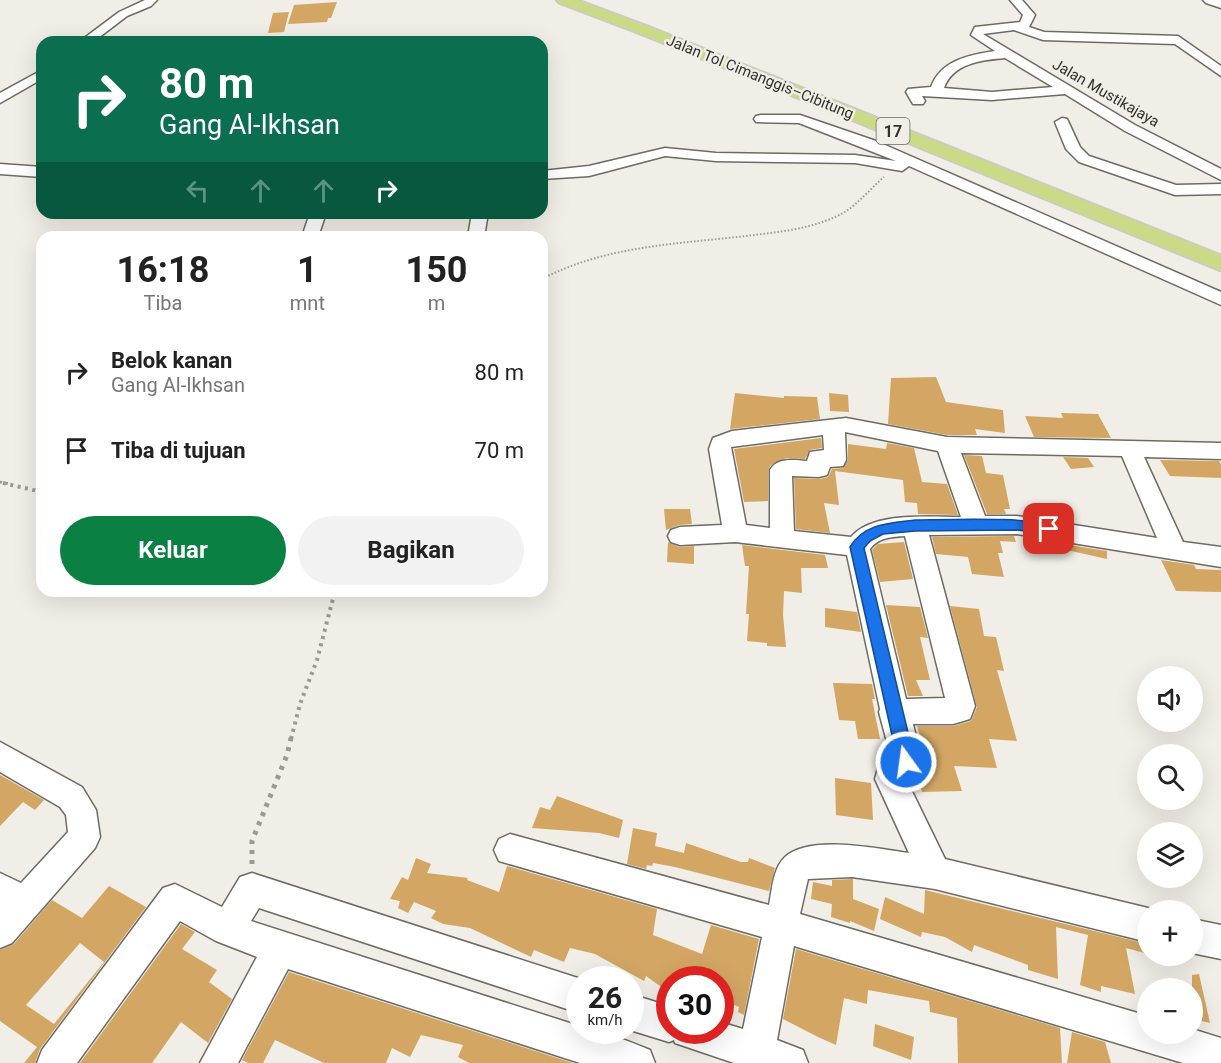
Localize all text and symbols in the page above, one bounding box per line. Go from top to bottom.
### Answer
street label: Jalan Tol Cimanggis–Cibitung [664,31,856,123]
street label: Jalan Mustikajaya [1049,55,1163,131]
text: 80 m [159,59,254,108]
icon: right [60,60,138,138]
text: Gang Al-Ikhsan [159,109,340,141]
road number: 17 [876,118,910,144]
icon: left [181,174,214,207]
icon: ahead [244,174,277,207]
icon: ahead [307,174,340,207]
icon: right [370,174,403,207]
text: 16:18 [117,249,209,291]
text: 1 [297,249,318,291]
text: 150 [406,249,467,291]
text: Tiba [143,291,182,315]
text: mnt [290,291,325,315]
text: m [428,291,445,315]
text: Belok kanan [111,348,232,373]
icon: right [60,356,93,389]
text: 80 m [475,360,524,385]
text: Gang Al-Ikhsan [111,373,245,397]
icon: arrive [60,434,93,467]
text: Tiba di tujuan [111,438,246,463]
text: 70 m [475,438,524,463]
pin [1023,503,1074,554]
icon: arrive [1032,512,1065,545]
button: Keluar [60,516,286,585]
button: Bagikan [298,516,524,585]
map controls [1137,666,1203,1044]
button: sound [1137,666,1203,732]
position arrow [874,730,938,794]
button: search [1137,744,1203,810]
button: layers [1137,822,1203,888]
button: + [1137,900,1203,966]
speed limit sign: 30 [656,966,734,1044]
button: − [1137,978,1203,1044]
text: 26 [588,980,622,1015]
text: km/h [587,1011,623,1029]

